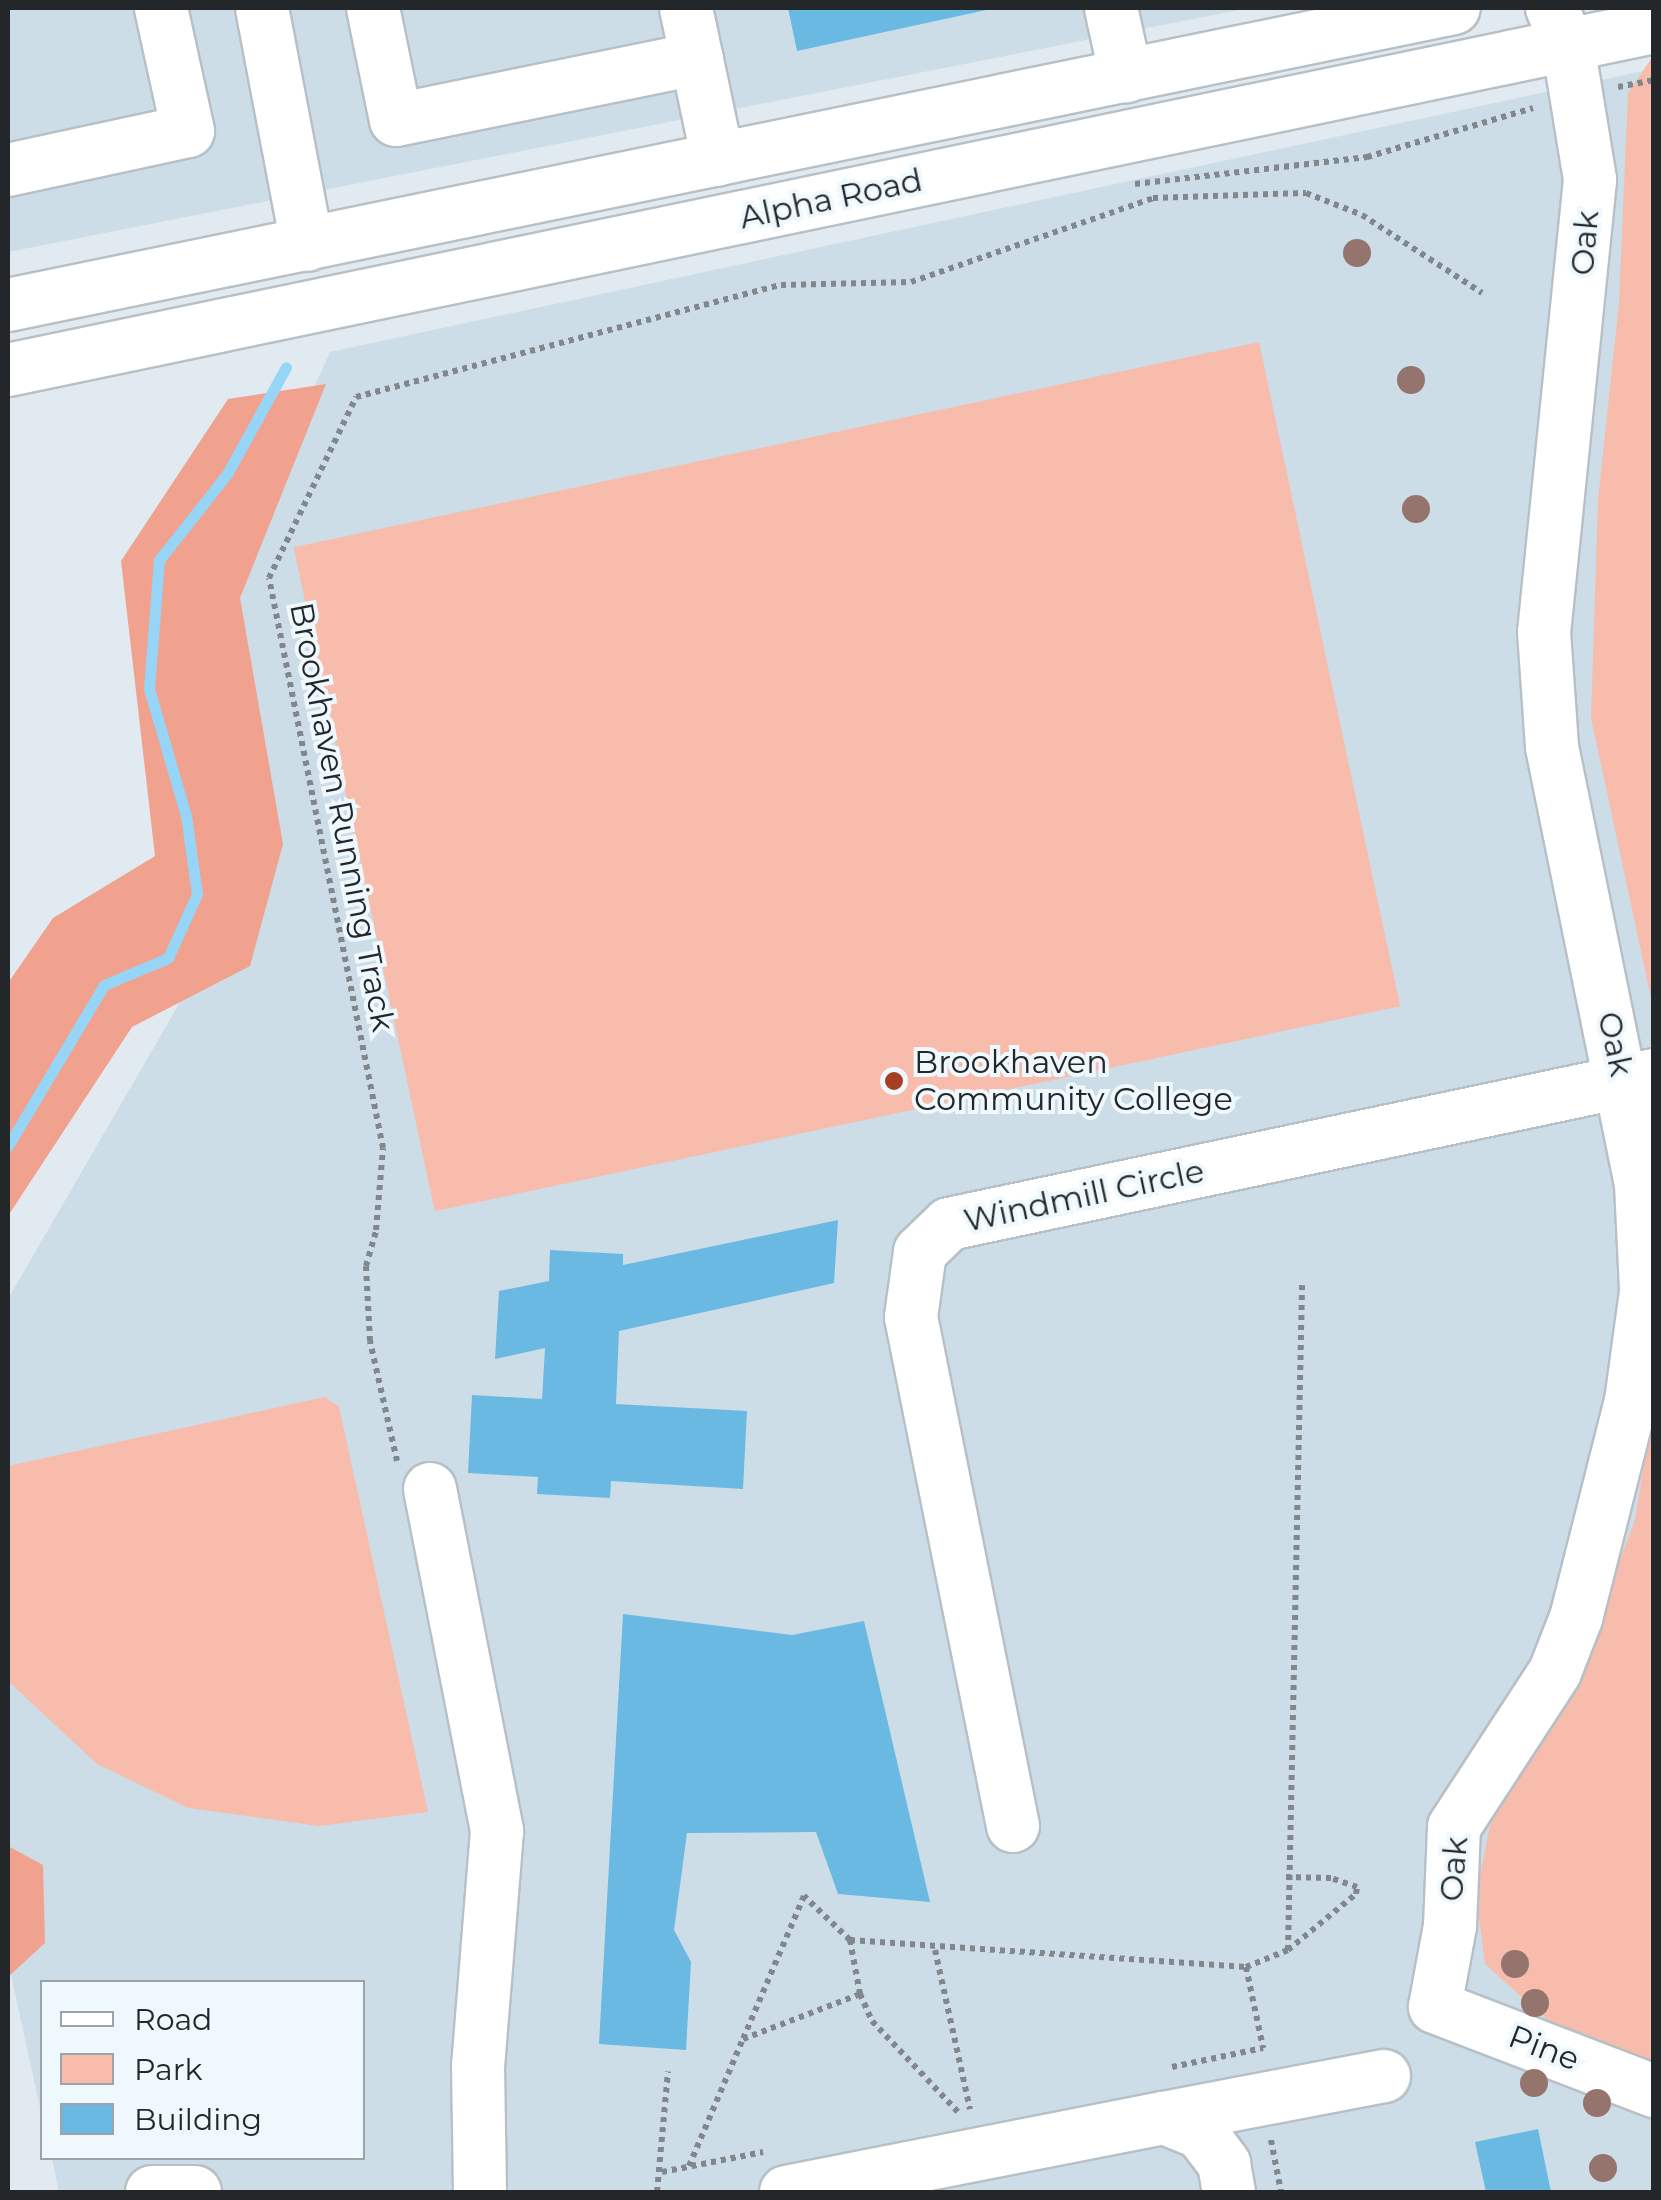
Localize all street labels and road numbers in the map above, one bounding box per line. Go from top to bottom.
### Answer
street label: Alpha Road [736,161,926,237]
street label: Oak [1563,209,1607,277]
street label: Brookhaven Running Track [282,599,402,1035]
street label: Oak [1589,1008,1641,1080]
street label: Windmill Circle [960,1152,1208,1240]
street label: Oak [1432,1835,1476,1903]
street label: Pine [1503,2017,1585,2079]

